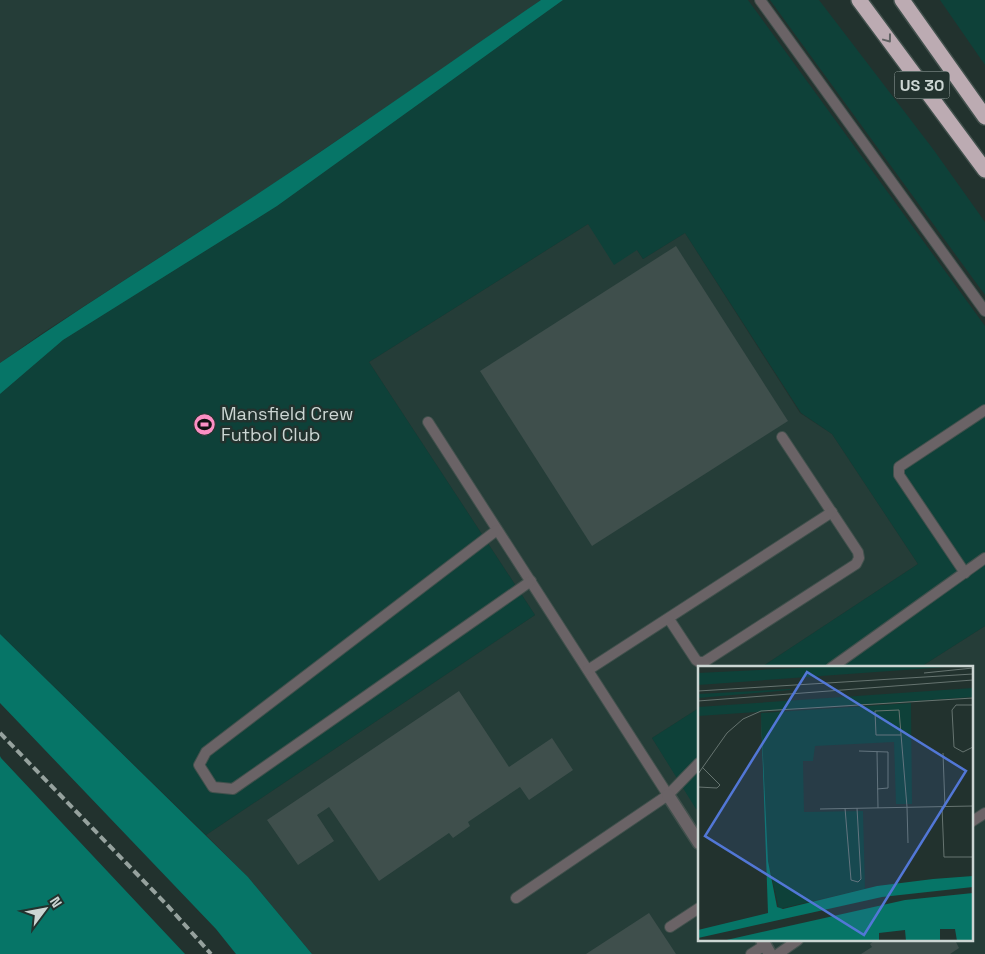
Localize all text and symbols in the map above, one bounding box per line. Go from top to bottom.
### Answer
one-way arrow [883,33,891,42]
road number: US 30 [894,72,950,98]
place label: Mansfield Crew Futbol Club [221,402,353,446]
sports icon: Mansfield Crew Futbol Club [193,412,217,436]
inset map [698,666,972,942]
north arrow [20,884,70,934]
text: N [46,893,66,911]

